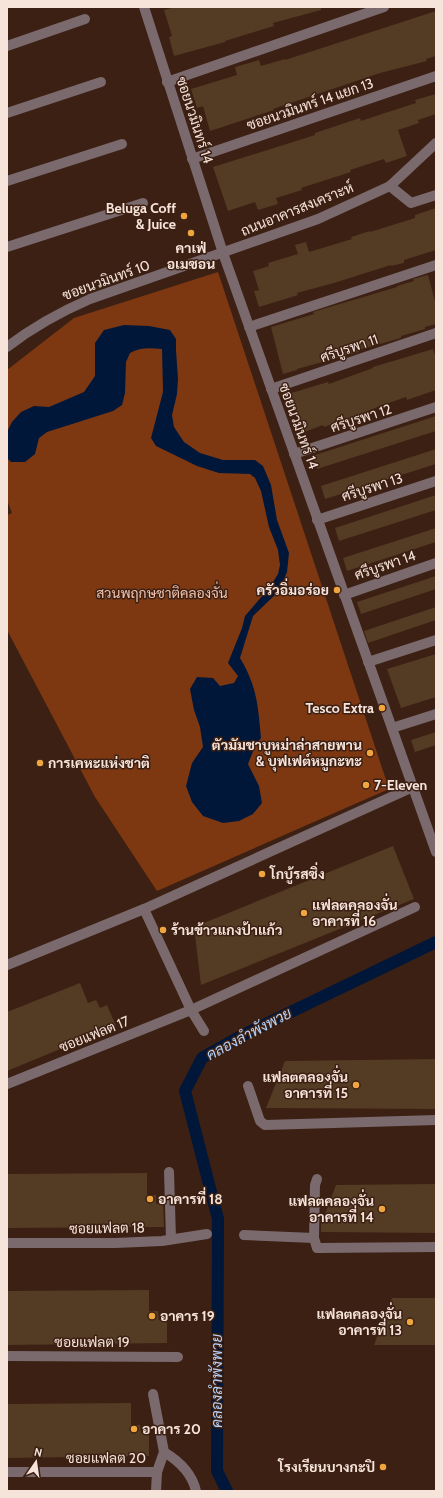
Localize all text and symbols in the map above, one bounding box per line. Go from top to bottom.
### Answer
street label: ซอยนวมินทร์ 14 [172,74,218,166]
street label: ซอยนวมินทร์ 14 แยก 13 [244,74,376,134]
street label: ถนนอาคารสงเคราะห์ [238,178,356,240]
place label: Beluga Coff & Juice [106,199,176,233]
marker: Beluga Coff & Juice [179,211,189,221]
marker: คาเฟ่ อเมซอน [186,228,196,238]
place label: คาเฟ่ อเมซอน [167,239,215,273]
street label: ซอยนวมินทร์ 10 [60,256,152,304]
street label: ศรีบูรพา 11 [318,330,381,367]
street label: ซอยนวมินทร์ 14 [275,381,323,471]
street label: ศรีบูรพา 12 [328,400,394,437]
street label: ศรีบูรพา 13 [339,469,405,506]
street label: ศรีบูรพา 14 [352,546,418,585]
place label: ครัวอิ่มอร่อย [257,578,329,599]
park label: สวนพฤกษชาติคลองจั่น [96,581,228,602]
marker: ครัวอิ่มอร่อย [332,585,342,595]
place label: Tesco Extra [306,699,374,717]
marker: Tesco Extra [377,703,387,713]
place label: ตัวมัมชาบูหม่าล่าสายพาน & บุฟเฟต์หมูกะทะ [212,736,362,772]
marker: ตัวมัมชาบูหม่าล่าสายพาน & บุฟเฟต์หมูกะทะ [365,748,375,758]
place label: การเคหะแห่งชาติ [48,754,150,772]
marker: การเคหะแห่งชาติ [35,758,45,768]
place label: 7-Eleven [374,776,427,794]
marker: 7-Eleven [361,780,371,790]
place label: โกบู้รสซิ่ง [269,862,325,885]
marker: โกบู้รสซิ่ง [257,869,267,879]
place label: แฟลตคลองจั่น อาคารที่ 16 [312,893,398,930]
marker: แฟลตคลองจั่น อาคารที่ 16 [299,908,309,918]
place label: ร้านข้าวแกงป้าแก้ว [171,921,282,939]
marker: ร้านข้าวแกงป้าแก้ว [158,925,168,935]
water label: คลองลำพังพวย [203,1004,295,1064]
street label: ซอยแฟลต 17 [56,1012,132,1056]
place label: แฟลตคลองจั่น อาคารที่ 15 [262,1065,348,1102]
marker: แฟลตคลองจั่น อาคารที่ 15 [351,1080,361,1090]
place label: อาคารที่ 18 [158,1187,223,1208]
place label: แฟลตคลองจั่น อาคารที่ 14 [288,1189,374,1226]
marker: อาคารที่ 18 [145,1194,155,1204]
marker: แฟลตคลองจั่น อาคารที่ 14 [377,1204,387,1214]
street label: ซอยแฟลต 18 [69,1218,145,1238]
place label: แฟลตคลองจั่น อาคารที่ 13 [316,1302,402,1339]
place label: อาคาร 19 [160,1307,215,1325]
marker: อาคาร 19 [147,1311,157,1321]
marker: แฟลตคลองจั่น อาคารที่ 13 [405,1317,415,1327]
street label: ซอยแฟลต 19 [54,1333,130,1351]
water label: คลองลำพังพวย [208,1334,226,1428]
place label: อาคาร 20 [142,1420,201,1438]
marker: อาคาร 20 [129,1424,139,1434]
north arrow [16,1442,56,1482]
text: N [33,1445,44,1460]
street label: ซอยแฟลต 20 [66,1449,146,1467]
place label: โรงเรียนบางกะปิ [277,1458,375,1476]
marker: โรงเรียนบางกะปิ [378,1462,388,1472]

